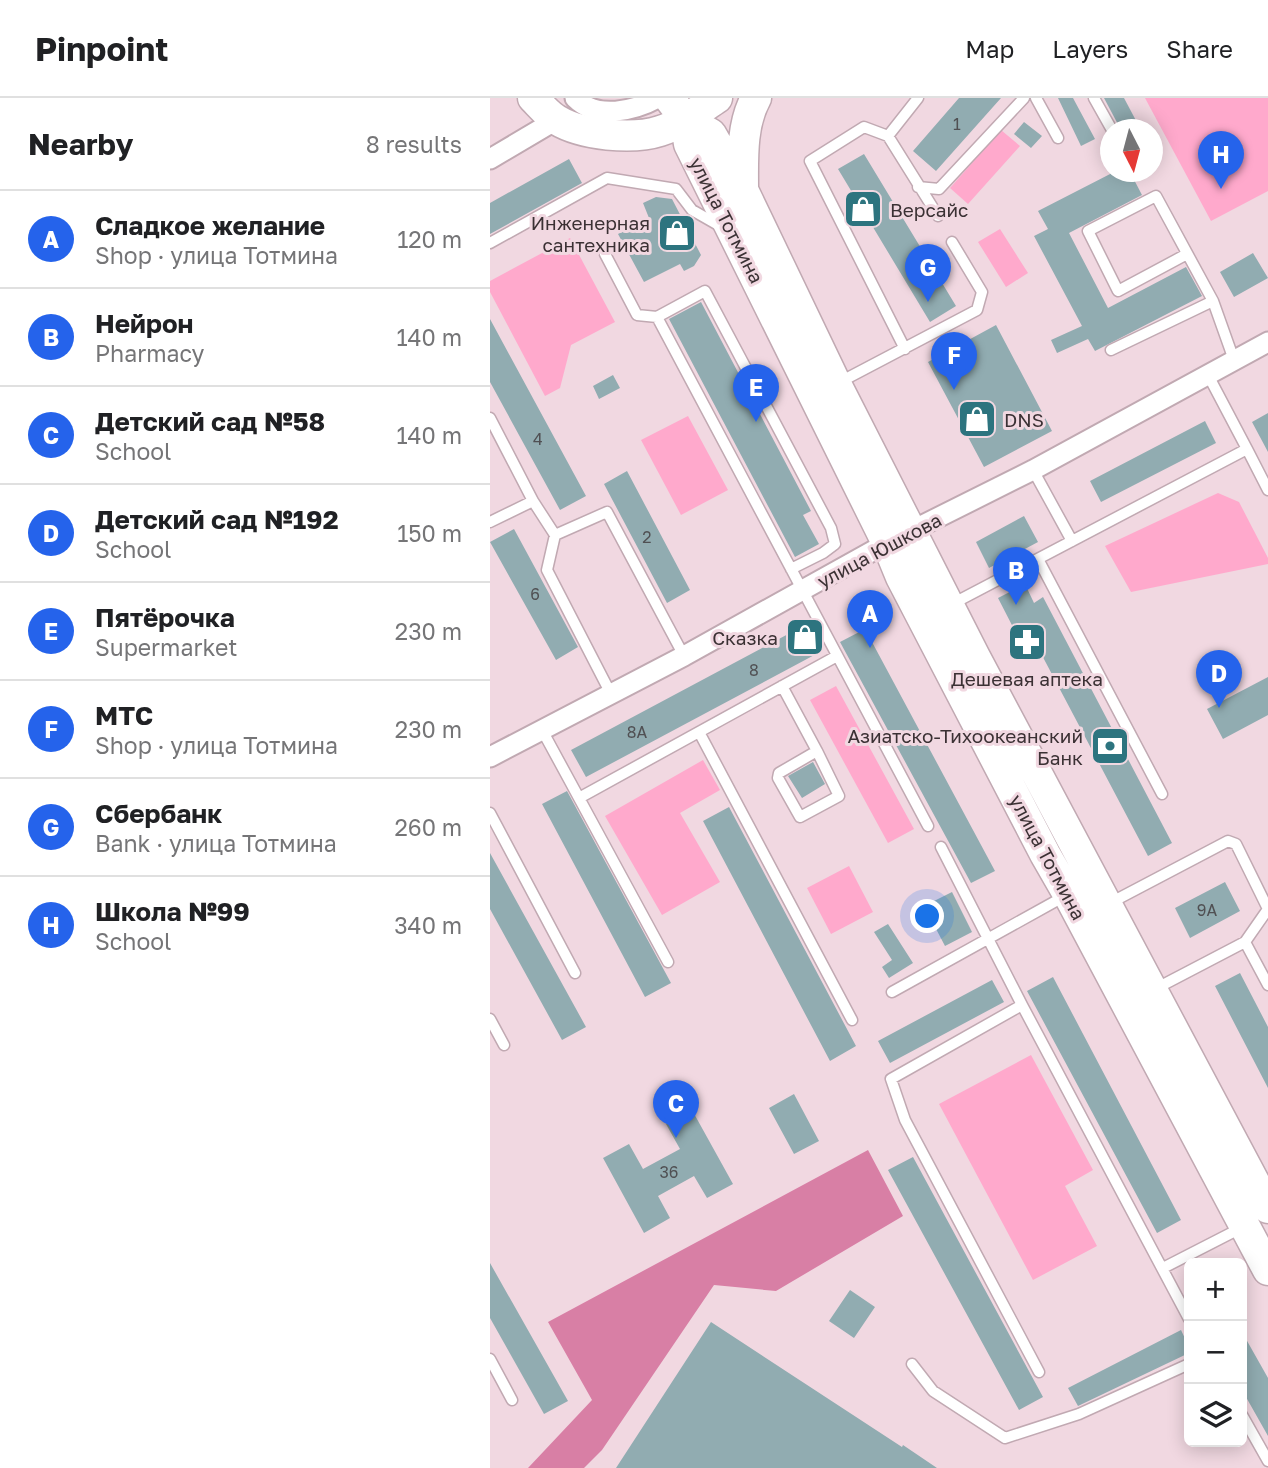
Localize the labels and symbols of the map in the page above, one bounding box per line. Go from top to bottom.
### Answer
house number: 1 [953,114,961,134]
north arrow [1100,119,1163,182]
pin: H [1198,131,1244,189]
street label: улица Тотмина [685,153,769,287]
shop icon: Версайс [842,188,884,230]
place label: Версайс [890,198,968,221]
place label: Инженерная сантехника [531,211,650,256]
shop icon: Инженерная сантехника [656,212,698,254]
pin: G [905,244,951,302]
pin: F [931,332,977,390]
pin: E [733,364,779,422]
shop icon: DNS [956,398,998,440]
place label: DNS [1004,408,1044,431]
house number: 4 [533,429,543,449]
street label: улица Юшкова [813,508,945,592]
house number: 2 [642,527,652,547]
pin: B [993,547,1039,605]
house number: 6 [530,584,540,604]
pin: A [847,590,893,648]
shop icon: Сказка [784,616,826,658]
pharmacy icon: Дешевая аптека [1006,621,1048,663]
place label: Сказка [712,626,778,649]
pin: D [1196,650,1242,708]
house number: 8 [749,660,759,680]
place label: Дешевая аптека [951,667,1103,690]
house number: 8А [627,722,648,742]
place label: Азиатско-Тихоокеанский Банк [847,724,1083,769]
bank icon: Азиатско-Тихоокеанский Банк [1089,725,1131,767]
street label: улица Тотмина [1005,790,1091,924]
your location [910,899,944,933]
house number: 9А [1197,900,1217,920]
pin: C [653,1080,699,1138]
house number: 36 [659,1162,679,1182]

